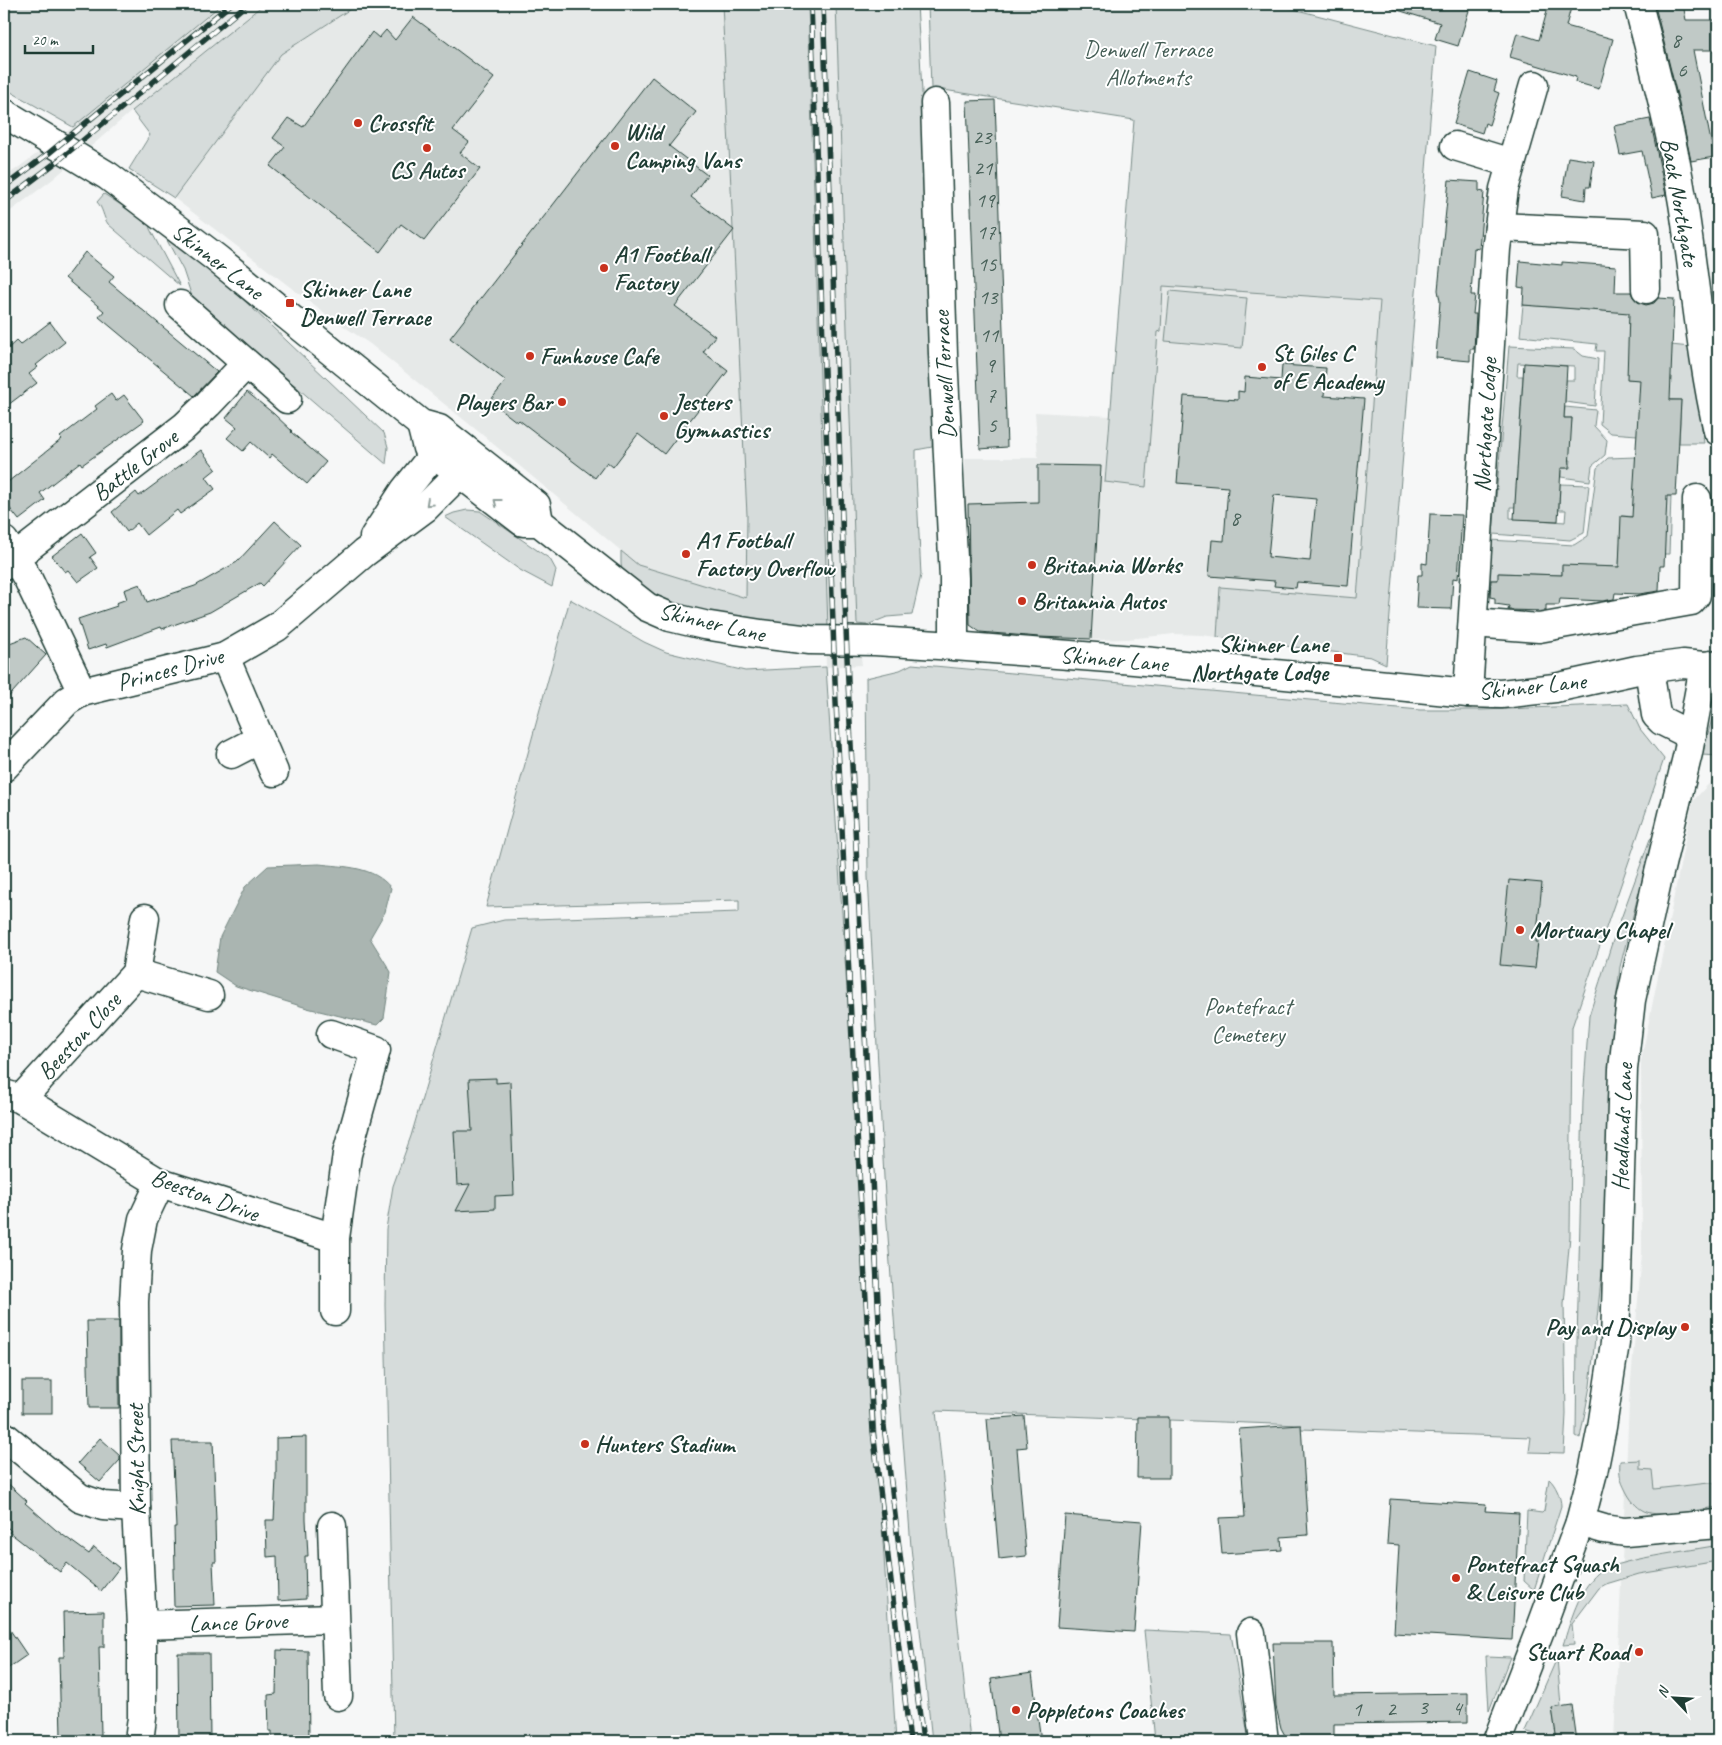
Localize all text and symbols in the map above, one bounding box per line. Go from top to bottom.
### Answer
scale bar [25,22,92,54]
house number: 8 [1671,27,1683,53]
text: 20 m [32,31,59,50]
park label: Denwell Terrace Allotments [1084,34,1214,92]
house number: 6 [1677,57,1687,83]
place label: Crossfit [368,108,436,138]
marker: Crossfit [352,117,364,129]
place label: Wild Camping Vans [625,117,743,175]
house number: 23 [973,124,993,150]
street label: Back Northgate [1654,136,1706,271]
marker: Wild Camping Vans [609,140,621,152]
marker: CS Autos [421,142,433,154]
place label: CS Autos [390,155,467,185]
house number: 21 [974,155,994,181]
house number: 19 [976,187,996,213]
street label: Skinner Lane [166,216,271,307]
house number: 17 [977,219,997,245]
place label: A1 Football Factory [614,239,713,297]
house number: 15 [978,251,998,277]
marker: A1 Football Factory [598,262,610,274]
place label: Skinner Lane Denwell Terrace [300,274,432,332]
house number: 13 [979,284,999,310]
marker: Skinner Lane Denwell Terrace [284,297,296,309]
street label: Denwell Terrace [926,308,962,440]
house number: 11 [980,322,1000,348]
place label: St Giles C of E Academy [1272,338,1385,396]
place label: Funhouse Cafe [540,341,660,371]
marker: Funhouse Cafe [524,350,536,362]
house number: 9 [985,352,996,378]
street label: Northgate Lodge [1467,355,1504,493]
marker: St Giles C of E Academy [1256,361,1268,373]
house number: 7 [986,382,997,408]
place label: Players Bar [455,387,554,417]
place label: Jesters Gymnastics [672,387,772,445]
marker: Players Bar [556,396,568,408]
marker: Jesters Gymnastics [658,410,670,422]
house number: 5 [987,412,998,438]
street label: Battle Grove [86,421,186,508]
one-way arrow [426,497,435,506]
one-way arrow [494,500,503,508]
house number: 8 [1230,505,1242,531]
place label: A1 Football Factory Overflow [696,525,836,583]
marker: A1 Football Factory Overflow [680,548,692,560]
place label: Britannia Works [1042,550,1184,580]
marker: Britannia Works [1026,559,1038,571]
place label: Britannia Autos [1032,586,1168,616]
street label: Skinner Lane [656,595,770,649]
marker: Britannia Autos [1016,595,1028,607]
place label: Skinner Lane Northgate Lodge [1191,629,1330,687]
street label: Skinner Lane [1059,639,1171,679]
street label: Princes Drive [114,640,228,698]
marker: Skinner Lane Northgate Lodge [1332,652,1344,664]
street label: Skinner Lane [1477,665,1589,707]
place label: Mortuary Chapel [1530,915,1674,945]
marker: Mortuary Chapel [1514,924,1526,936]
street label: Beeston Close [31,984,129,1086]
park label: Pontefract Cemetery [1204,991,1295,1049]
street label: Headlands Lane [1605,1060,1639,1191]
street label: Beeston Drive [147,1162,265,1229]
place label: Pay and Display [1545,1312,1678,1342]
marker: Pay and Display [1679,1321,1691,1333]
street label: Knight Street [120,1402,152,1516]
place label: Hunters Stadium [595,1429,737,1459]
marker: Hunters Stadium [579,1438,591,1450]
place label: Pontefract Squash & Leisure Club [1466,1549,1620,1607]
marker: Pontefract Squash & Leisure Club [1450,1572,1462,1584]
street label: Lance Grove [188,1605,290,1639]
place label: Stuart Road [1526,1637,1633,1667]
marker: Stuart Road [1633,1646,1645,1658]
north arrow [1650,1672,1700,1722]
text: N [1653,1683,1673,1700]
house number: 3 [1418,1694,1429,1720]
place label: Poppletons Coaches [1026,1695,1186,1725]
house number: 4 [1452,1695,1464,1721]
house number: 1 [1352,1696,1363,1722]
house number: 2 [1386,1696,1397,1722]
marker: Poppletons Coaches [1010,1704,1022,1716]

